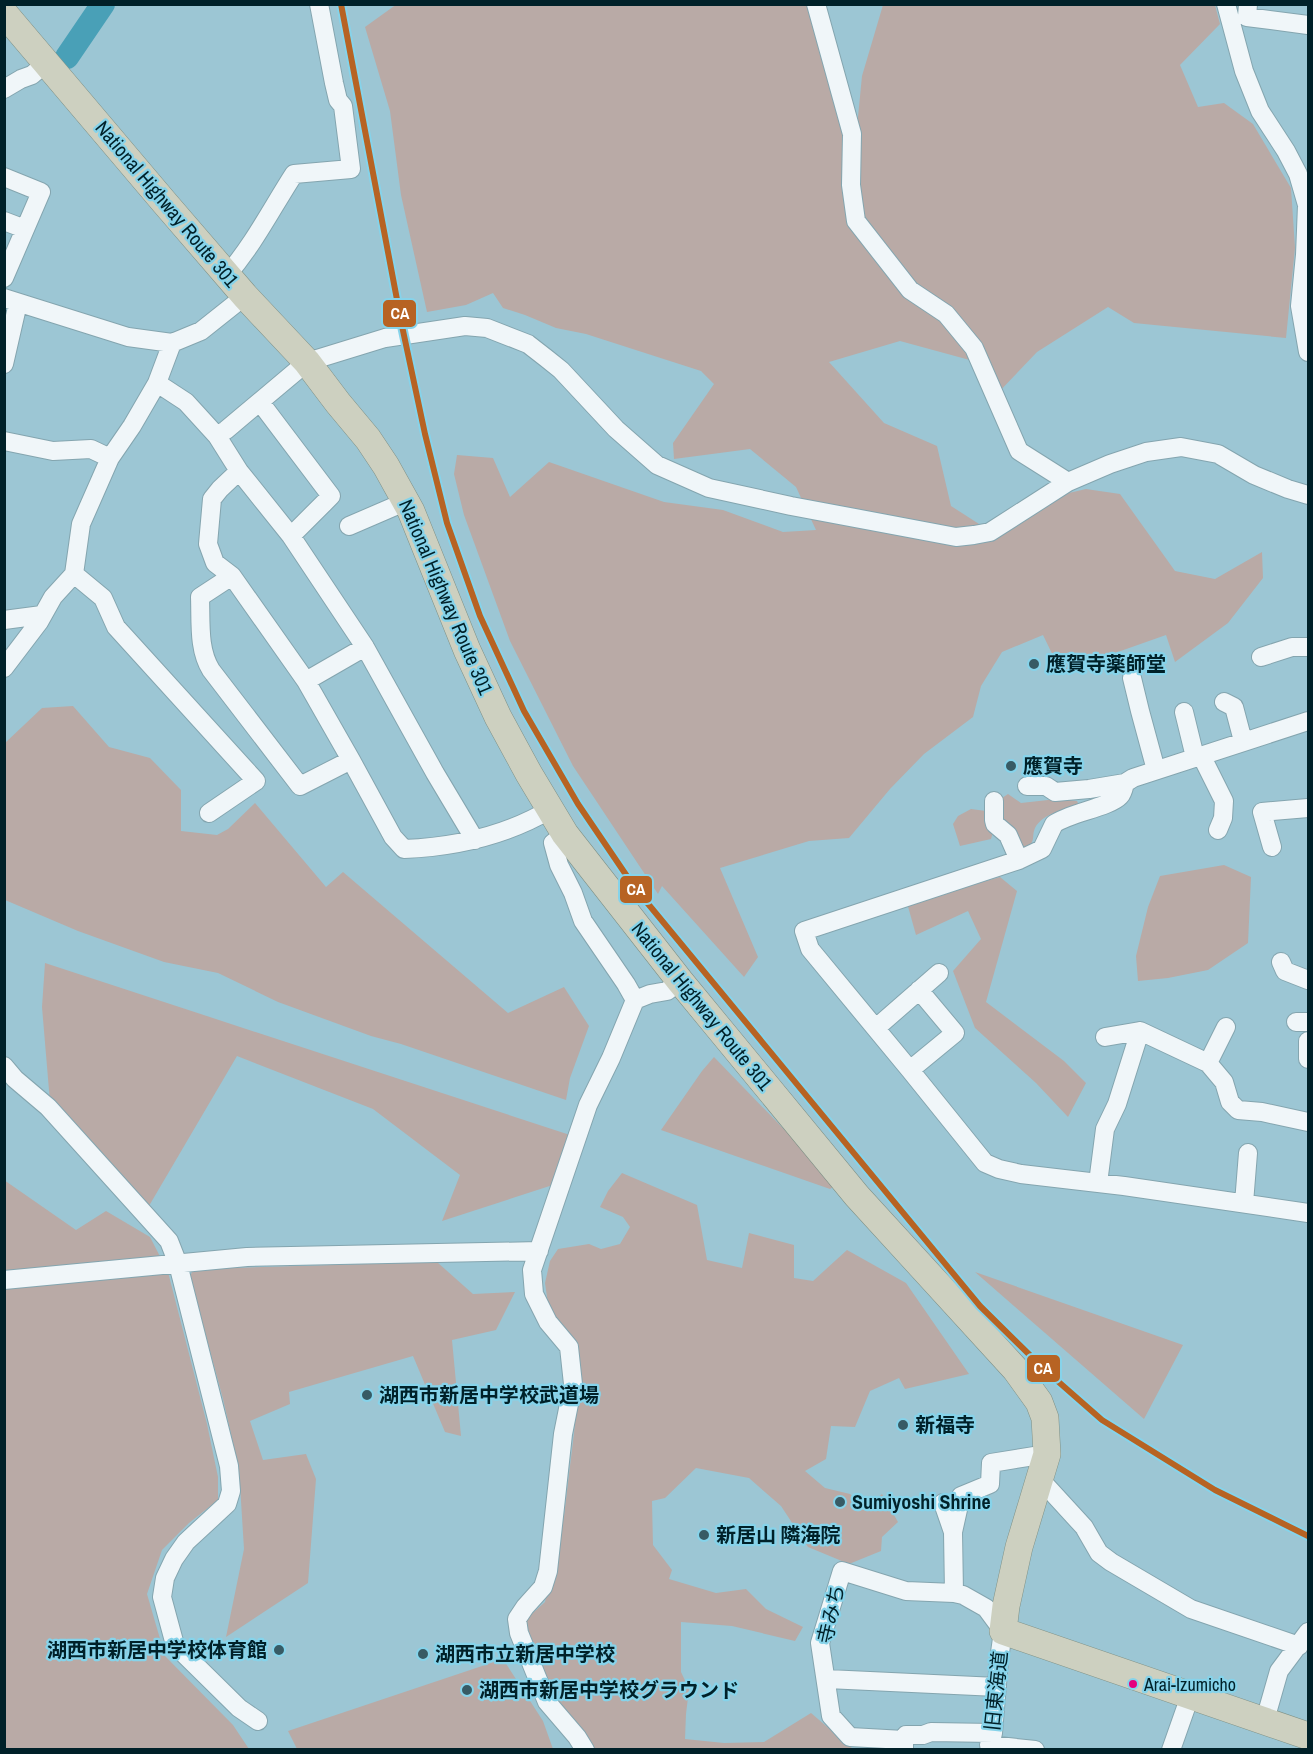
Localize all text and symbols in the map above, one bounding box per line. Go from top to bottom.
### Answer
street label: National Highway Route 301 [90,115,245,293]
line badge: CA [382,299,417,328]
text: CA [391,302,410,324]
street label: National Highway Route 301 [393,495,500,699]
place label: 應賀寺薬師堂 [1046,650,1166,677]
marker: 應賀寺薬師堂 [1027,657,1041,671]
place label: 應賀寺 [1023,752,1083,779]
marker: 應賀寺 [1004,759,1018,773]
line badge: CA [619,875,653,904]
text: CA [627,878,646,900]
street label: National Highway Route 301 [626,916,779,1096]
line badge: CA [1026,1354,1061,1383]
text: CA [1034,1357,1053,1379]
place label: 湖西市新居中学校武道場 [379,1381,599,1408]
marker: 湖西市新居中学校武道場 [360,1388,374,1402]
place label: 新福寺 [915,1411,975,1438]
marker: 新福寺 [896,1418,910,1432]
place label: Sumiyoshi Shrine [852,1488,991,1515]
marker: Sumiyoshi Shrine [833,1495,847,1509]
place label: 新居山 隣海院 [716,1521,841,1548]
marker: 新居山 隣海院 [697,1528,711,1542]
street label: 寺みち [811,1582,850,1646]
place label: 湖西市新居中学校体育館 [47,1636,267,1663]
place label: 湖西市立新居中学校 [435,1640,615,1667]
marker: 湖西市新居中学校体育館 [272,1643,286,1657]
marker: 湖西市立新居中学校 [416,1647,430,1661]
street label: 旧東海道 [978,1650,1013,1732]
place label: Arai-Izumicho [1143,1672,1236,1697]
place label: 湖西市新居中学校グラウンド [479,1676,739,1703]
marker: Arai-Izumicho [1127,1678,1139,1690]
marker: 湖西市新居中学校グラウンド [460,1683,474,1697]

